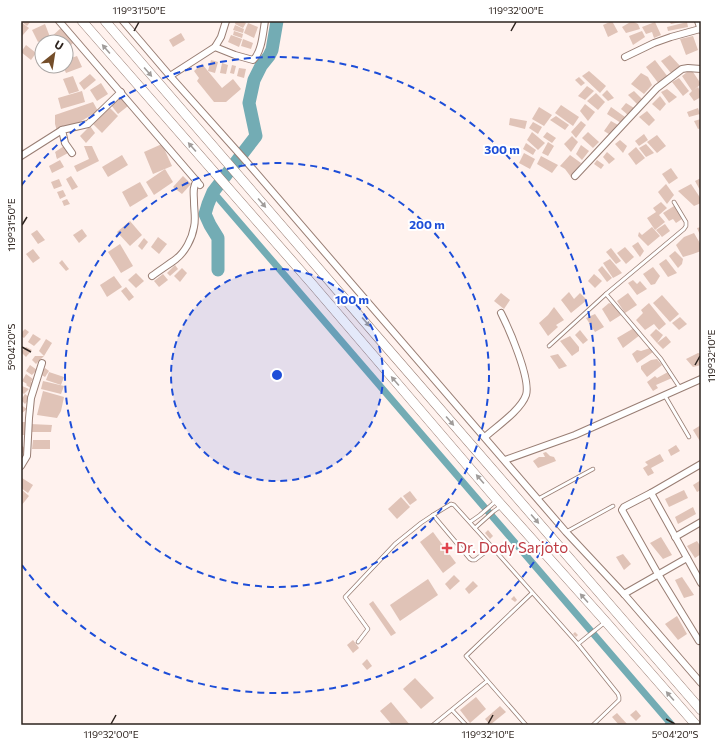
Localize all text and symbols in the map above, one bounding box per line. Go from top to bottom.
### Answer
text: 119°31'50"E [112,4,166,16]
text: 119°32'00"E [488,4,544,16]
north arrow [34,34,74,74]
text: U [53,37,66,53]
one-way arrow [102,43,111,54]
one-way arrow [144,66,153,77]
one-way arrow [187,141,196,152]
text: 300 m [484,142,520,156]
one-way arrow [258,197,267,208]
text: 119°31'50"E [5,198,17,252]
text: 200 m [409,217,445,231]
text: 100 m [335,292,369,306]
one-way arrow [361,317,370,327]
text: 5°04'20"S [5,324,17,370]
text: 119°32'10"E [705,329,717,383]
centre of rings [270,368,284,382]
one-way arrow [391,375,400,386]
one-way arrow [446,415,455,426]
one-way arrow [475,474,484,485]
one-way arrow [530,515,539,524]
place label: Dr. Dody Sarjoto [456,538,568,556]
marker: Dr. Dody Sarjoto [441,542,453,554]
one-way arrow [580,592,589,603]
one-way arrow [666,691,675,700]
text: 119°32'00"E [83,728,139,740]
text: 119°32'10"E [462,728,515,740]
text: 5°04'20"S [652,728,698,740]

